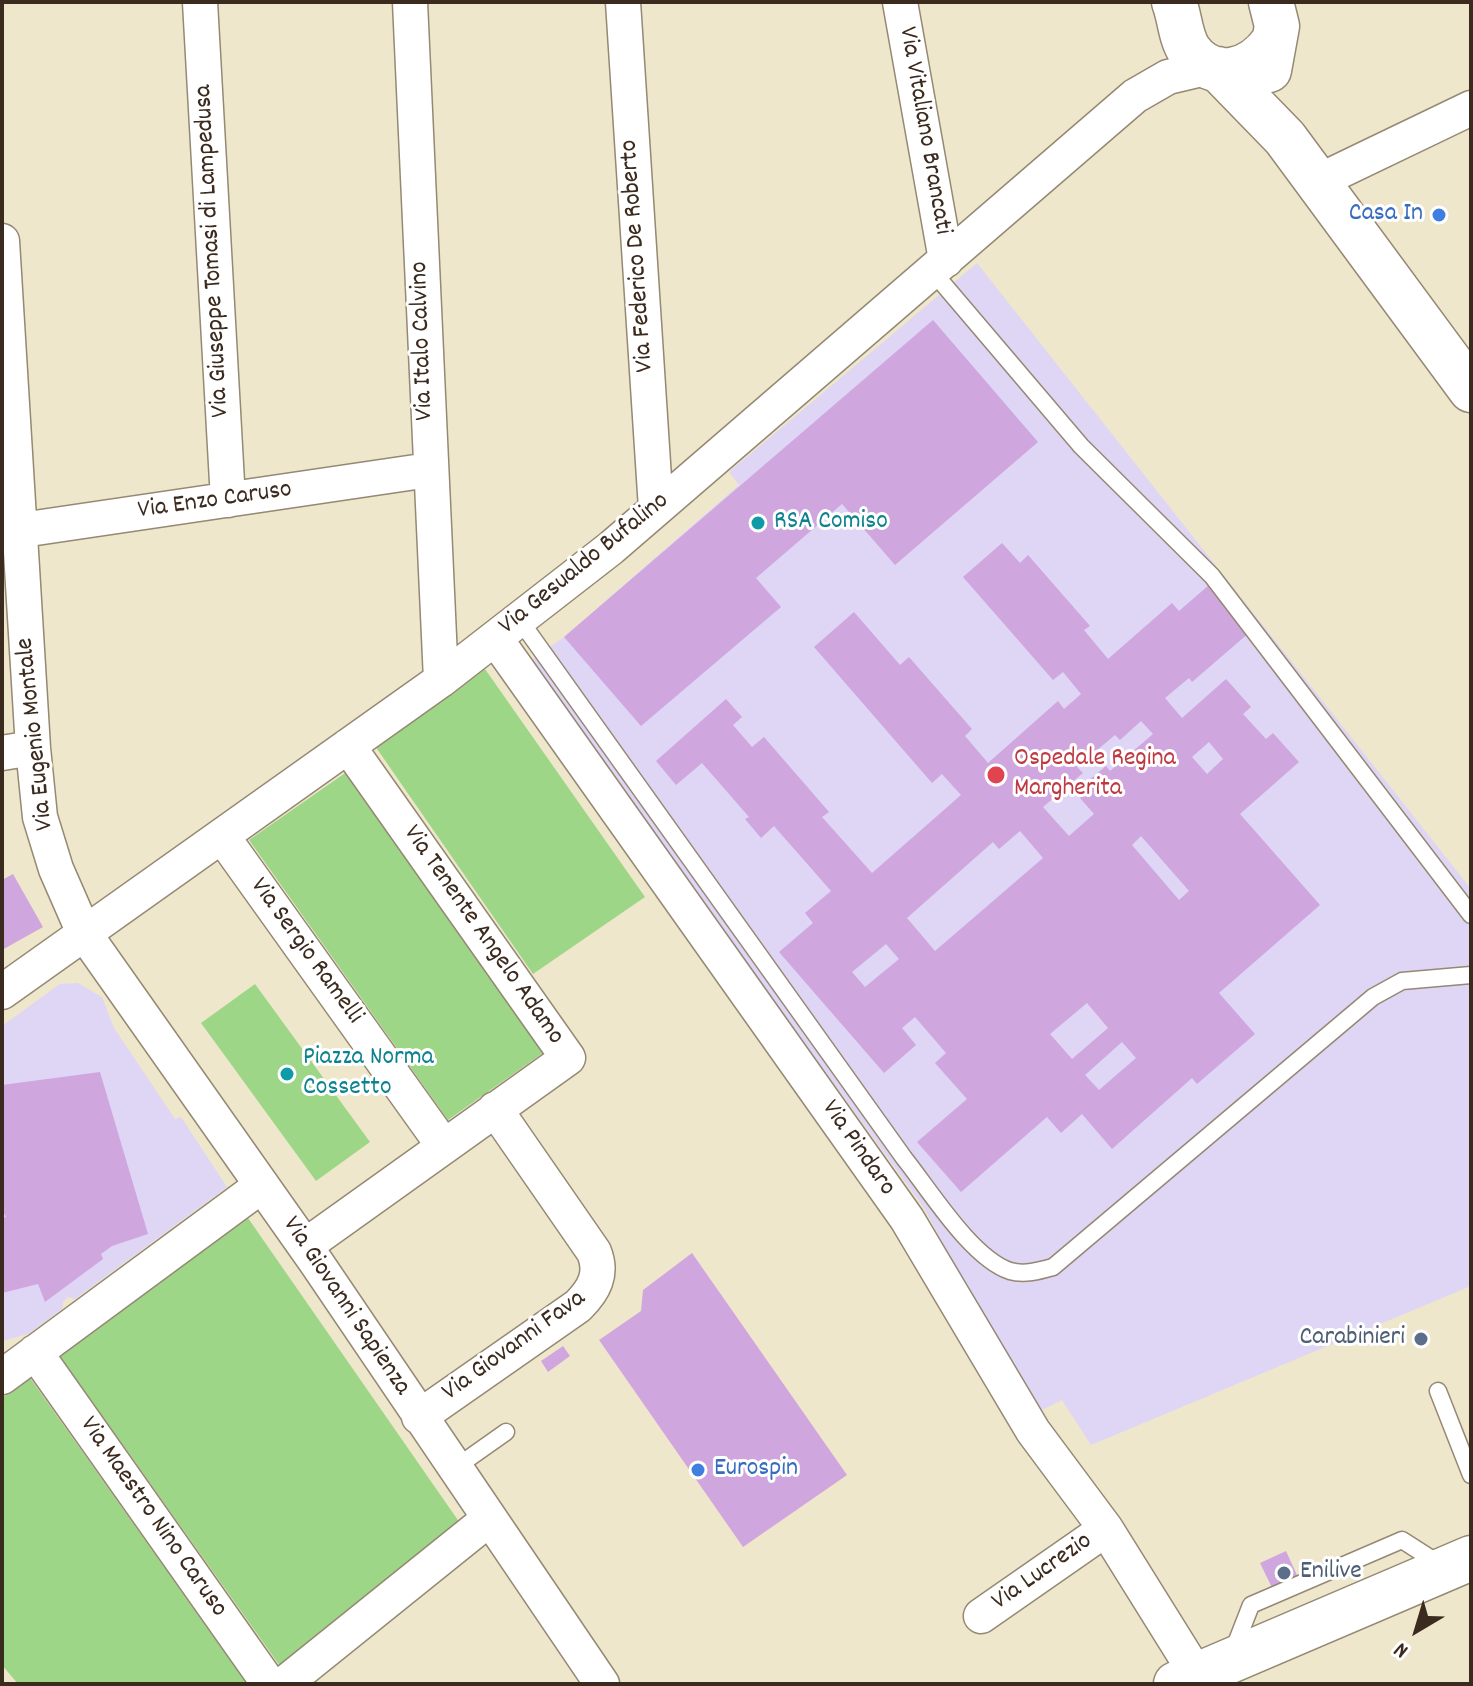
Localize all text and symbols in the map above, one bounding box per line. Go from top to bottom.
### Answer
street label: Via Vitaliano Brancati [889,25,957,237]
street label: Via Giuseppe Tomasi di Lampedusa [190,84,238,418]
street label: Via Federico De Roberto [615,139,663,373]
place label: Casa In [1349,199,1423,231]
marker: Casa In [1430,206,1448,224]
street label: Via Italo Calvino [406,261,442,421]
street label: Via Enzo Caruso [136,476,294,528]
street label: Via Gesualdo Bufalino [494,487,676,643]
place label: RSA Comiso [774,507,888,539]
marker: RSA Comiso [749,514,767,532]
street label: Via Eugenio Montale [11,636,63,832]
place label: Ospedale Regina Margherita [1014,744,1176,806]
marker: Ospedale Regina Margherita [985,764,1007,786]
street label: Via Tenente Angelo Adamo [395,820,569,1052]
street label: Via Sergio Ramelli [242,873,368,1031]
place label: Piazza Norma Cossetto [303,1043,434,1104]
marker: Piazza Norma Cossetto [278,1065,296,1083]
street label: Via Pindaro [813,1095,901,1203]
street label: Via Giovanni Sapienza [274,1212,416,1402]
street label: Via Giovanni Fava [437,1285,593,1409]
place label: Carabinieri [1299,1323,1405,1355]
marker: Carabinieri [1412,1330,1430,1348]
street label: Via Maestro Nino Caruso [71,1412,233,1624]
place label: Eurospin [714,1454,798,1486]
marker: Eurospin [689,1461,707,1479]
street label: Via Lucrezio [987,1527,1099,1619]
place label: Enilive [1300,1557,1362,1589]
marker: Enilive [1275,1564,1293,1582]
north arrow [1377,1590,1457,1670]
text: N [1388,1634,1416,1665]

